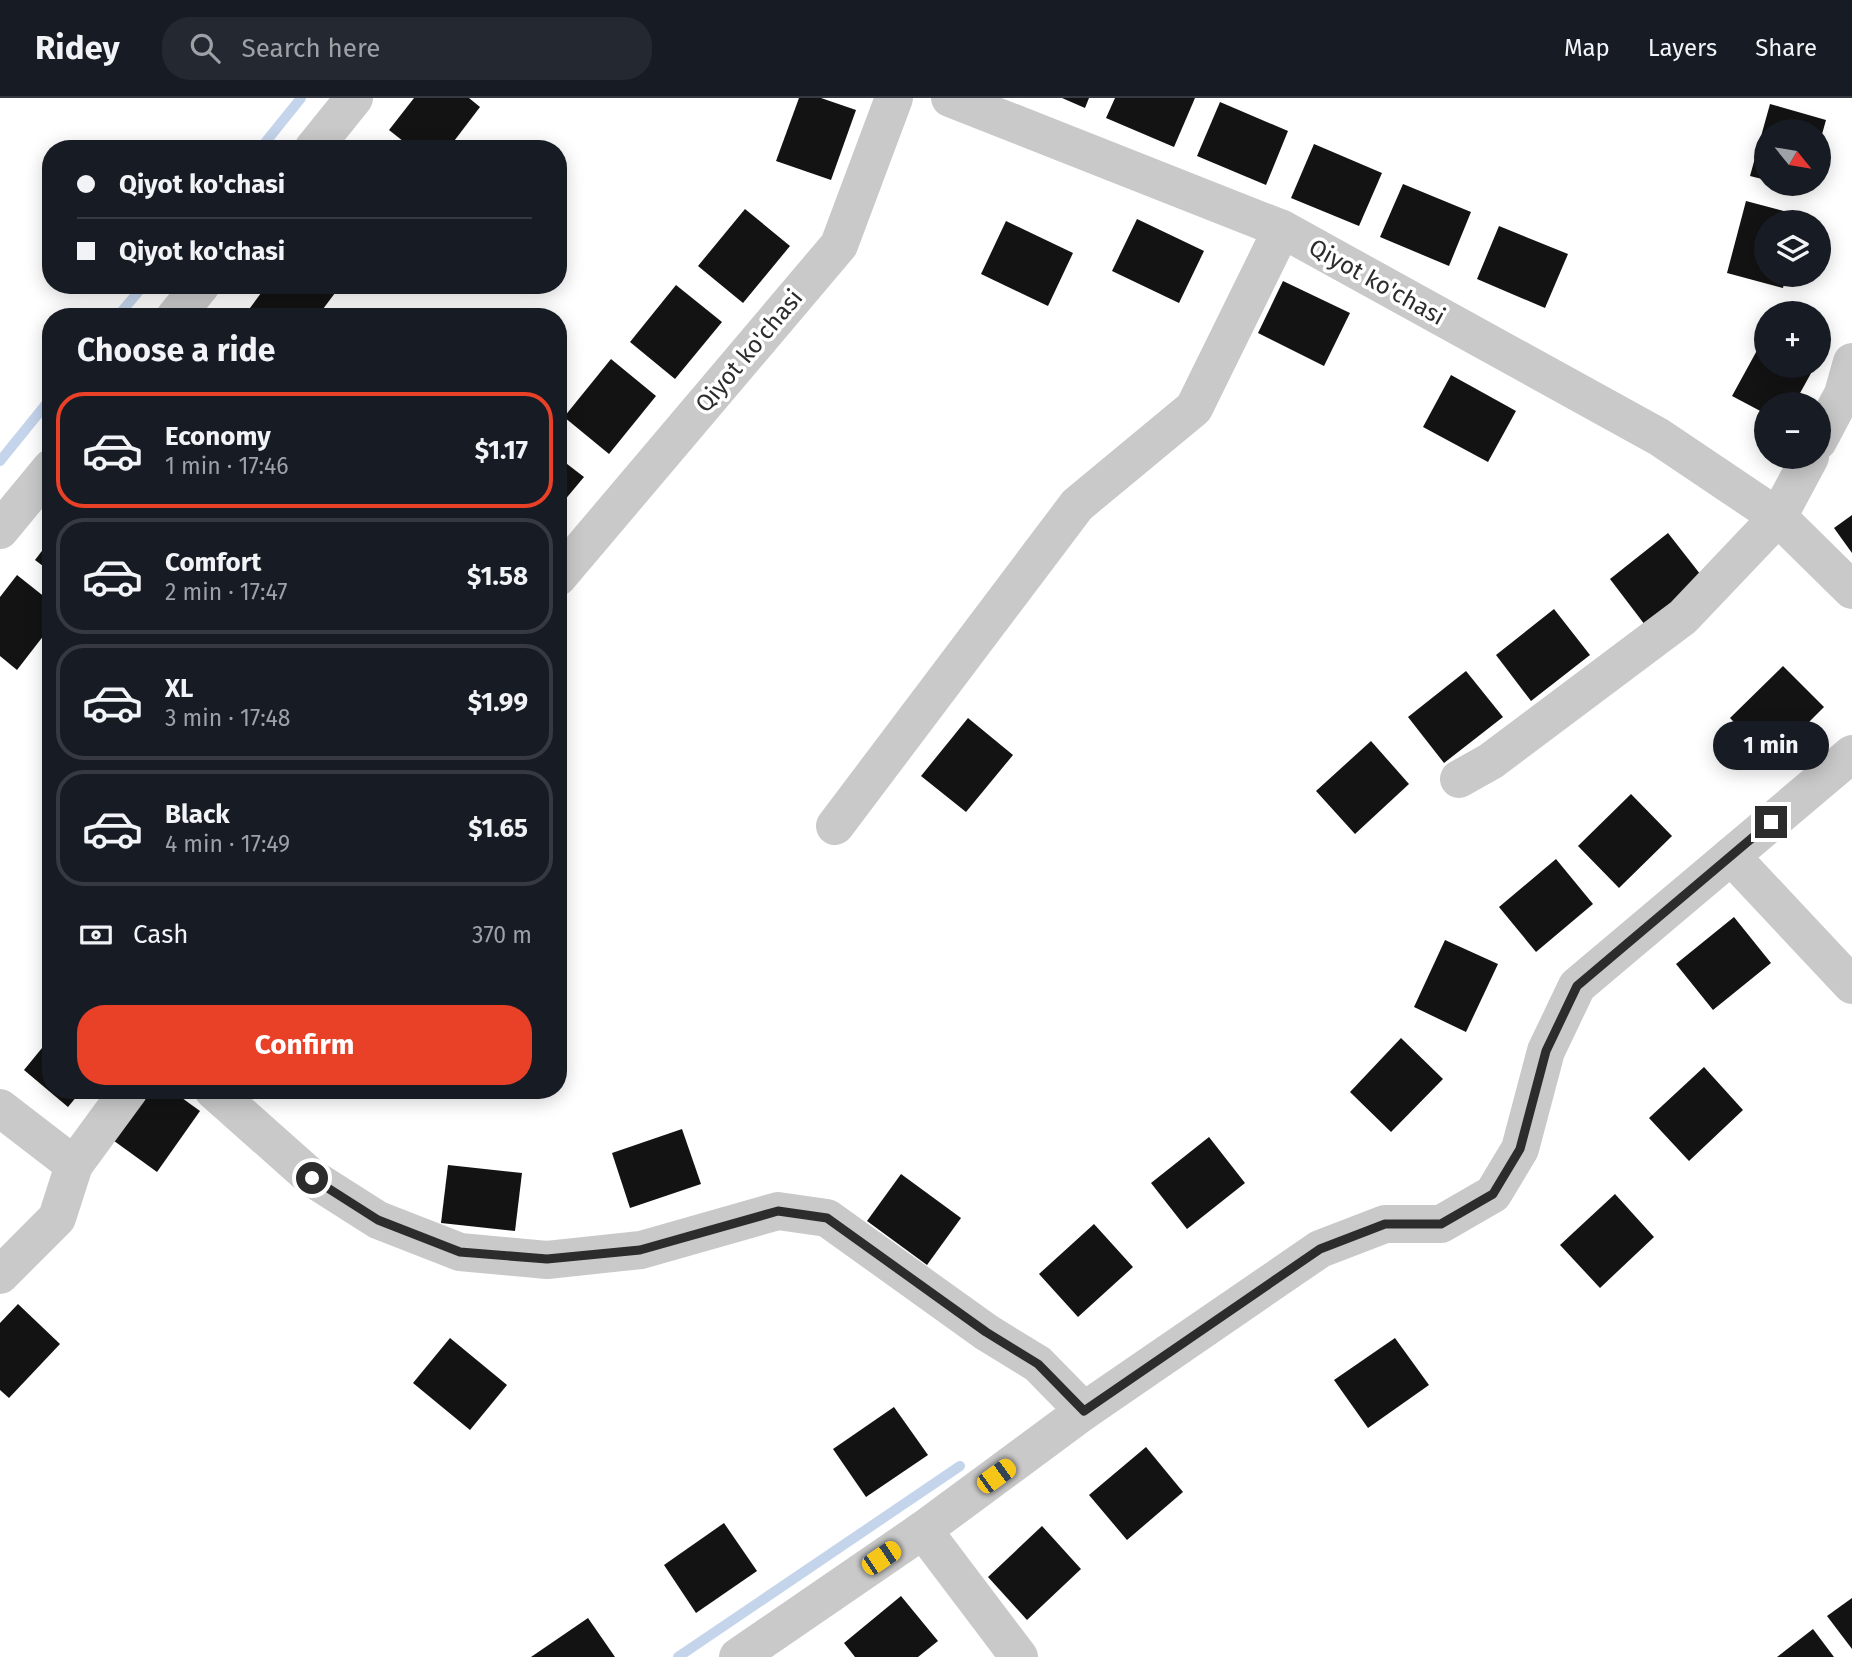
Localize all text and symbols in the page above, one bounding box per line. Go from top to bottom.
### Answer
search box [162,17,652,80]
text: Ridey [35,28,120,68]
icon: search [186,29,224,67]
text: Search here [242,33,380,64]
text: Map [1564,34,1610,62]
text: Layers [1648,34,1717,62]
text: Share [1755,34,1817,62]
north arrow [1754,119,1830,196]
map controls [1754,119,1831,469]
text: Qiyot ko'chasi [119,169,285,200]
button: layers [1754,210,1831,287]
street label: Qiyot ko'chasi [1304,233,1450,331]
text: Qiyot ko'chasi [119,236,285,267]
street label: Qiyot ko'chasi [690,284,808,418]
button: + [1754,301,1831,378]
text: Choose a ride [77,331,275,369]
button: − [1754,392,1831,469]
icon: car [81,419,144,482]
text: Economy [165,421,271,452]
text: $1.17 [475,435,528,466]
text: 1 min · 17:46 [165,452,289,480]
icon: car [81,545,144,608]
text: Comfort [165,547,261,578]
text: $1.58 [467,561,528,592]
text: 2 min · 17:47 [165,578,287,606]
icon: car [81,671,144,734]
text: XL [165,673,193,704]
text: $1.99 [468,687,528,718]
text: 3 min · 17:48 [165,704,290,732]
callout: 1 min [1713,720,1829,770]
text: 1 min [1743,731,1799,759]
icon: car [81,797,144,860]
text: Black [165,799,230,830]
route end [1755,806,1787,838]
text: $1.65 [468,813,528,844]
text: 4 min · 17:49 [165,830,290,858]
icon: cash [77,916,115,954]
text: Cash [133,919,189,950]
text: 370 m [472,921,532,949]
button: Confirm [77,1005,532,1085]
route start [296,1162,328,1194]
car [973,1455,1020,1497]
car [858,1538,905,1578]

